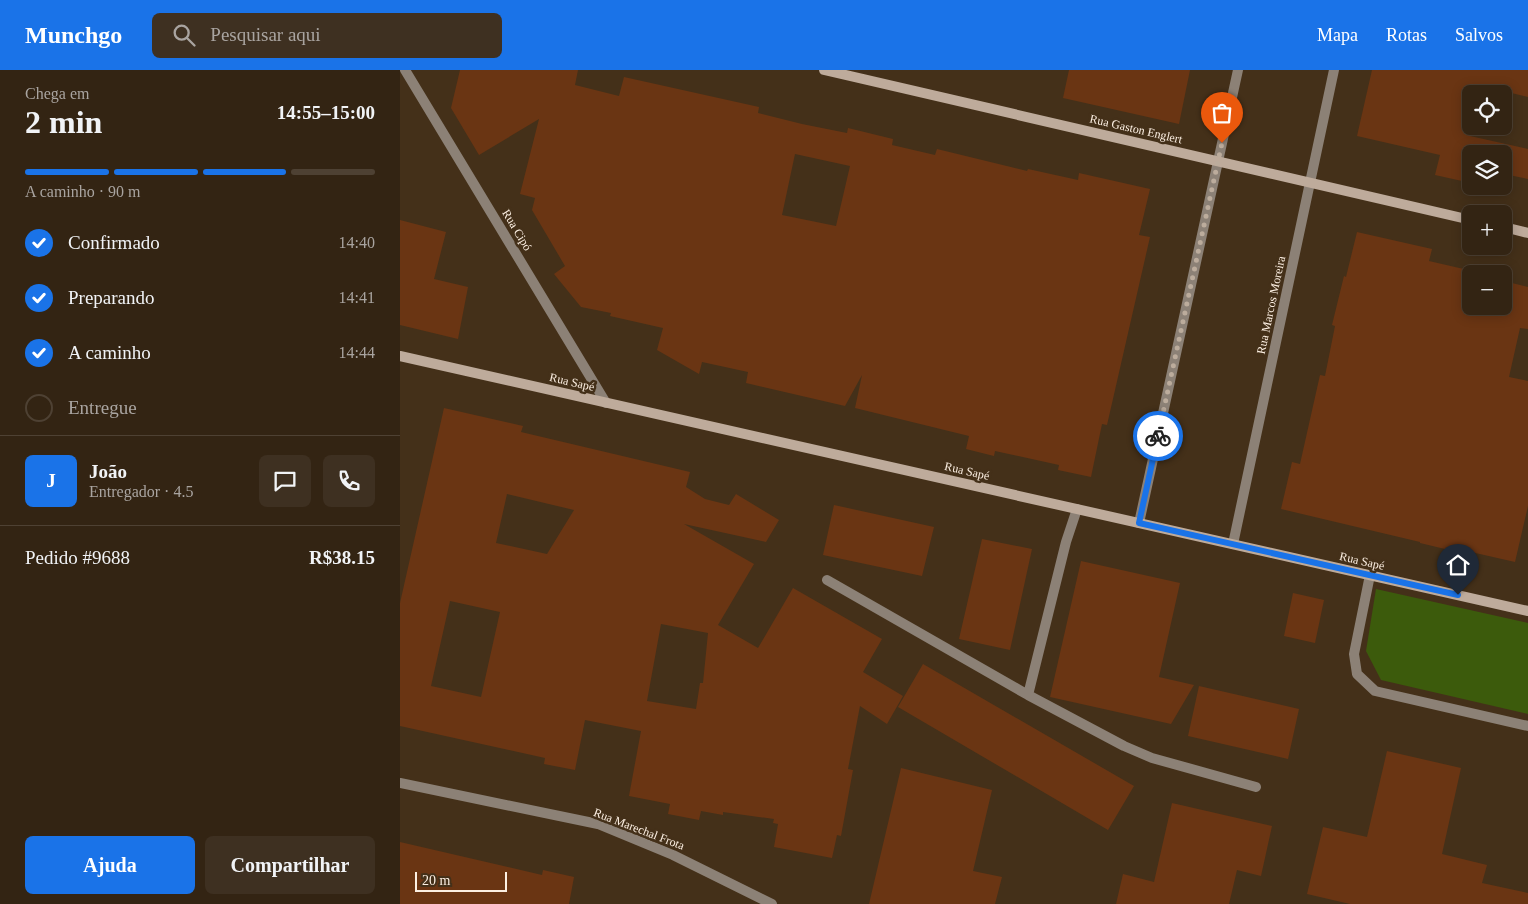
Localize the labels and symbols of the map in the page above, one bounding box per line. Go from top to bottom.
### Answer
pin [1201,92,1243,143]
street label: Rua Gaston Englert [1088,112,1184,147]
street label: Rua Cipó [499,207,535,253]
street label: Rua Marcos Moreira [1254,254,1288,355]
street label: Rua Sapé [548,370,596,394]
courier [1133,411,1183,461]
street label: Rua Sapé [943,459,991,483]
pin [1437,544,1479,595]
street label: Rua Sapé [1338,549,1386,573]
street label: Rua Marechal Frota [592,805,687,853]
scale bar [415,869,508,892]

